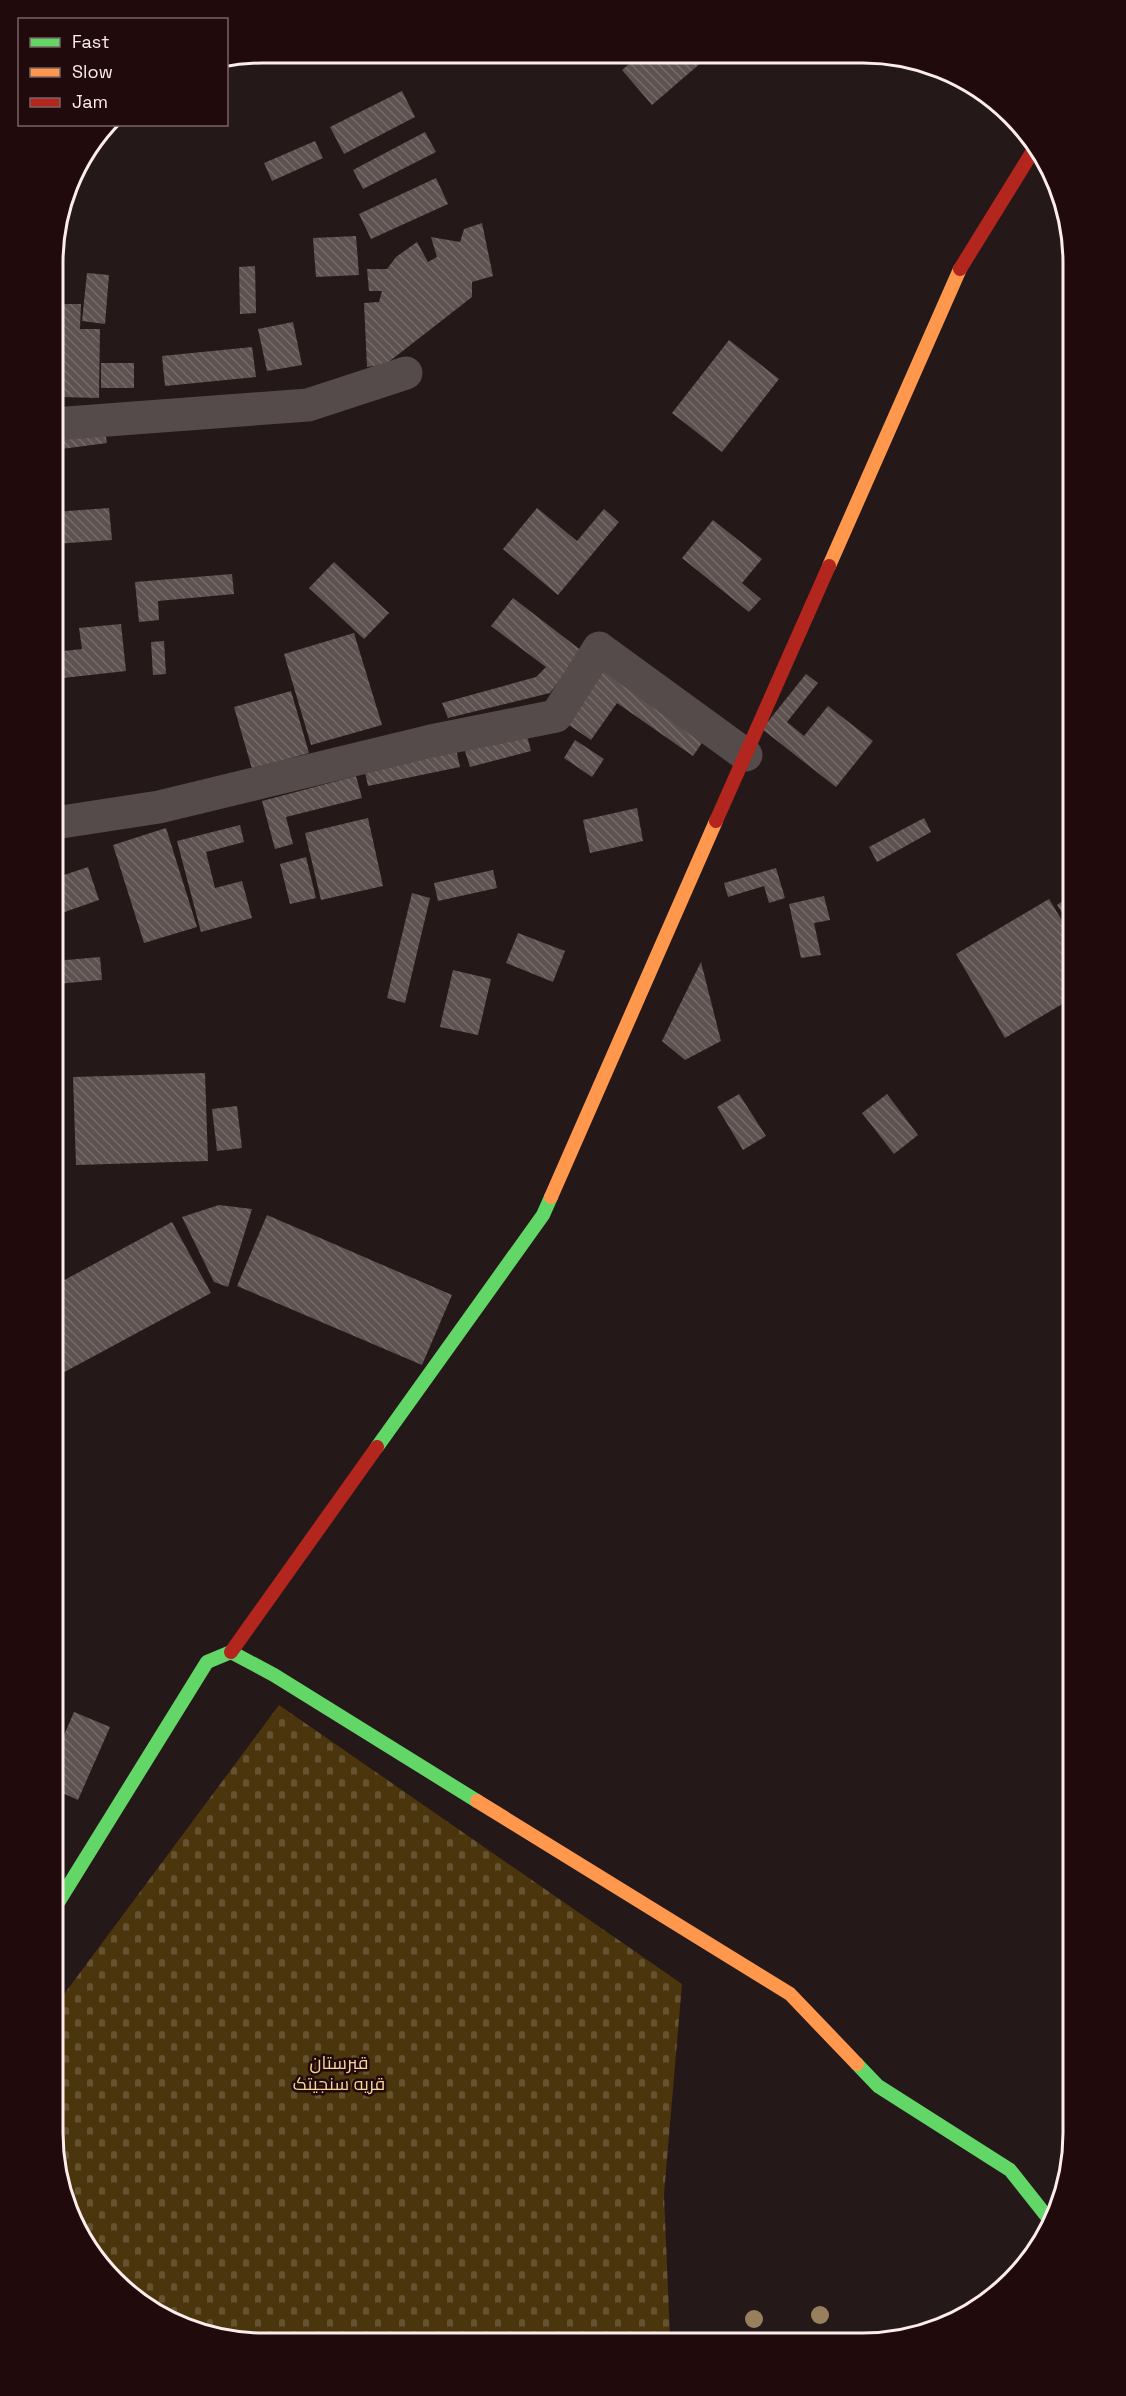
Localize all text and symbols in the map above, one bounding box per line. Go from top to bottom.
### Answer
legend [18,18,228,126]
text: Fast [72,30,109,53]
text: Slow [72,60,113,83]
text: Jam [72,90,108,113]
park label: قبرستان قریه سنجیتک [293,2051,385,2095]

